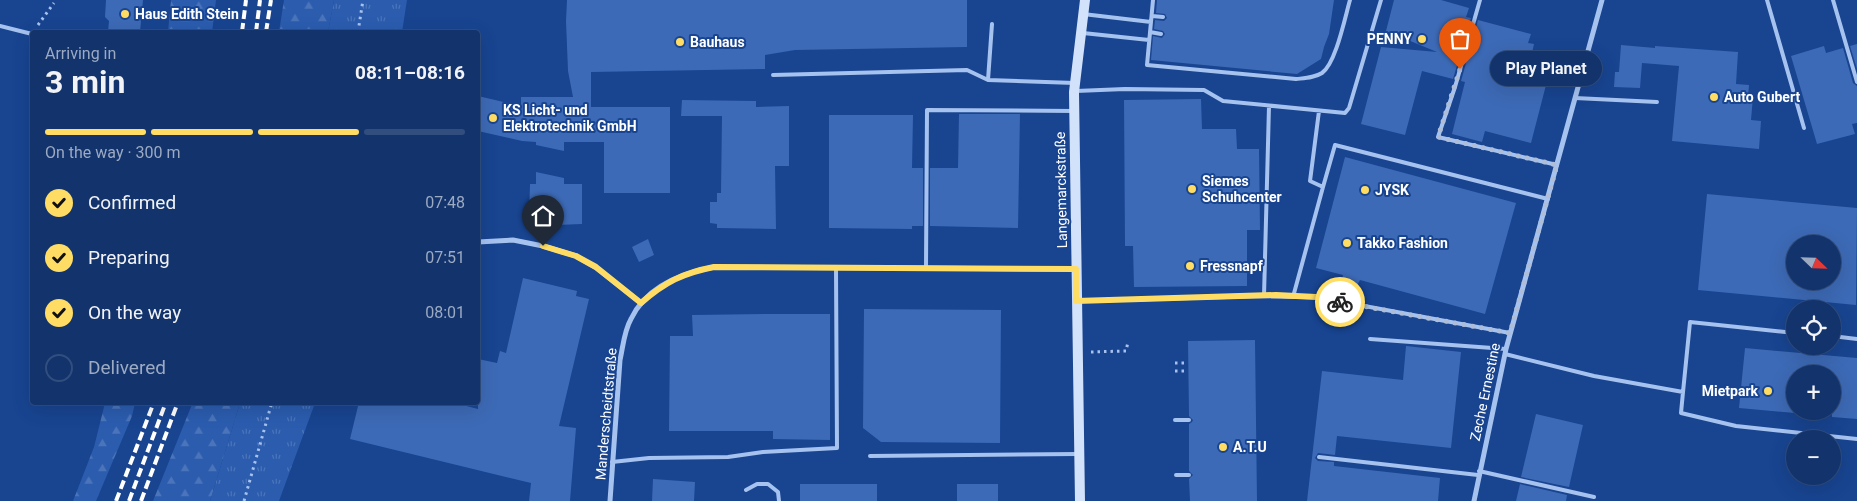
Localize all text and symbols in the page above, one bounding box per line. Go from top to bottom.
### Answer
place label: Haus Edith Stein [135,6,239,22]
marker: Haus Edith Stein [119,8,131,20]
pin [1439,18,1481,69]
icon: bag [1446,25,1474,53]
place label: PENNY [1367,31,1412,47]
marker: PENNY [1416,33,1428,45]
place label: Bauhaus [690,34,745,50]
marker: Bauhaus [674,36,686,48]
text: Arriving in [45,44,116,63]
callout: Play Planet [1490,52,1602,86]
text: Play Planet [1505,59,1587,78]
text: 08:11–08:16 [355,61,465,84]
text: 3 min [45,63,125,101]
place label: Auto Gubert [1724,89,1800,105]
marker: Auto Gubert [1708,91,1720,103]
place label: KS Licht- und Elektrotechnik GmbH [503,102,637,134]
marker: KS Licht- und Elektrotechnik GmbH [487,112,499,124]
street label: Langemarckstraße [1052,131,1070,249]
text: On the way · 300 m [45,143,181,162]
place label: Siemes Schuhcenter [1202,173,1282,205]
place label: JYSK [1375,182,1409,198]
marker: Siemes Schuhcenter [1186,183,1198,195]
marker: JYSK [1359,184,1371,196]
icon: check [45,189,73,217]
text: Confirmed [88,191,176,214]
text: 07:48 [425,193,465,212]
pin [522,195,564,246]
icon: home [529,202,557,230]
place label: Takko Fashion [1357,235,1448,251]
north arrow [1786,235,1841,290]
map controls [1786,235,1841,485]
marker: Takko Fashion [1341,237,1353,249]
icon: check [45,244,73,272]
text: Preparing [88,246,170,269]
text: 07:51 [425,248,465,267]
place label: Fressnapf [1200,258,1264,274]
marker: Fressnapf [1184,260,1196,272]
courier [1315,277,1365,327]
icon: bike [1326,288,1354,316]
icon: check [45,299,73,327]
button: locate [1786,300,1841,355]
text: On the way [88,301,181,324]
text: 08:01 [425,303,465,322]
street label: Zeche Ernestine [1467,342,1503,442]
street label: Manderscheidtstraße [592,347,620,481]
text: Delivered [88,356,166,379]
button: + [1786,365,1841,420]
place label: Mietpark [1702,383,1759,399]
marker: Mietpark [1762,385,1774,397]
button: − [1786,430,1841,485]
place label: A.T.U [1233,439,1267,455]
marker: A.T.U [1217,441,1229,453]

